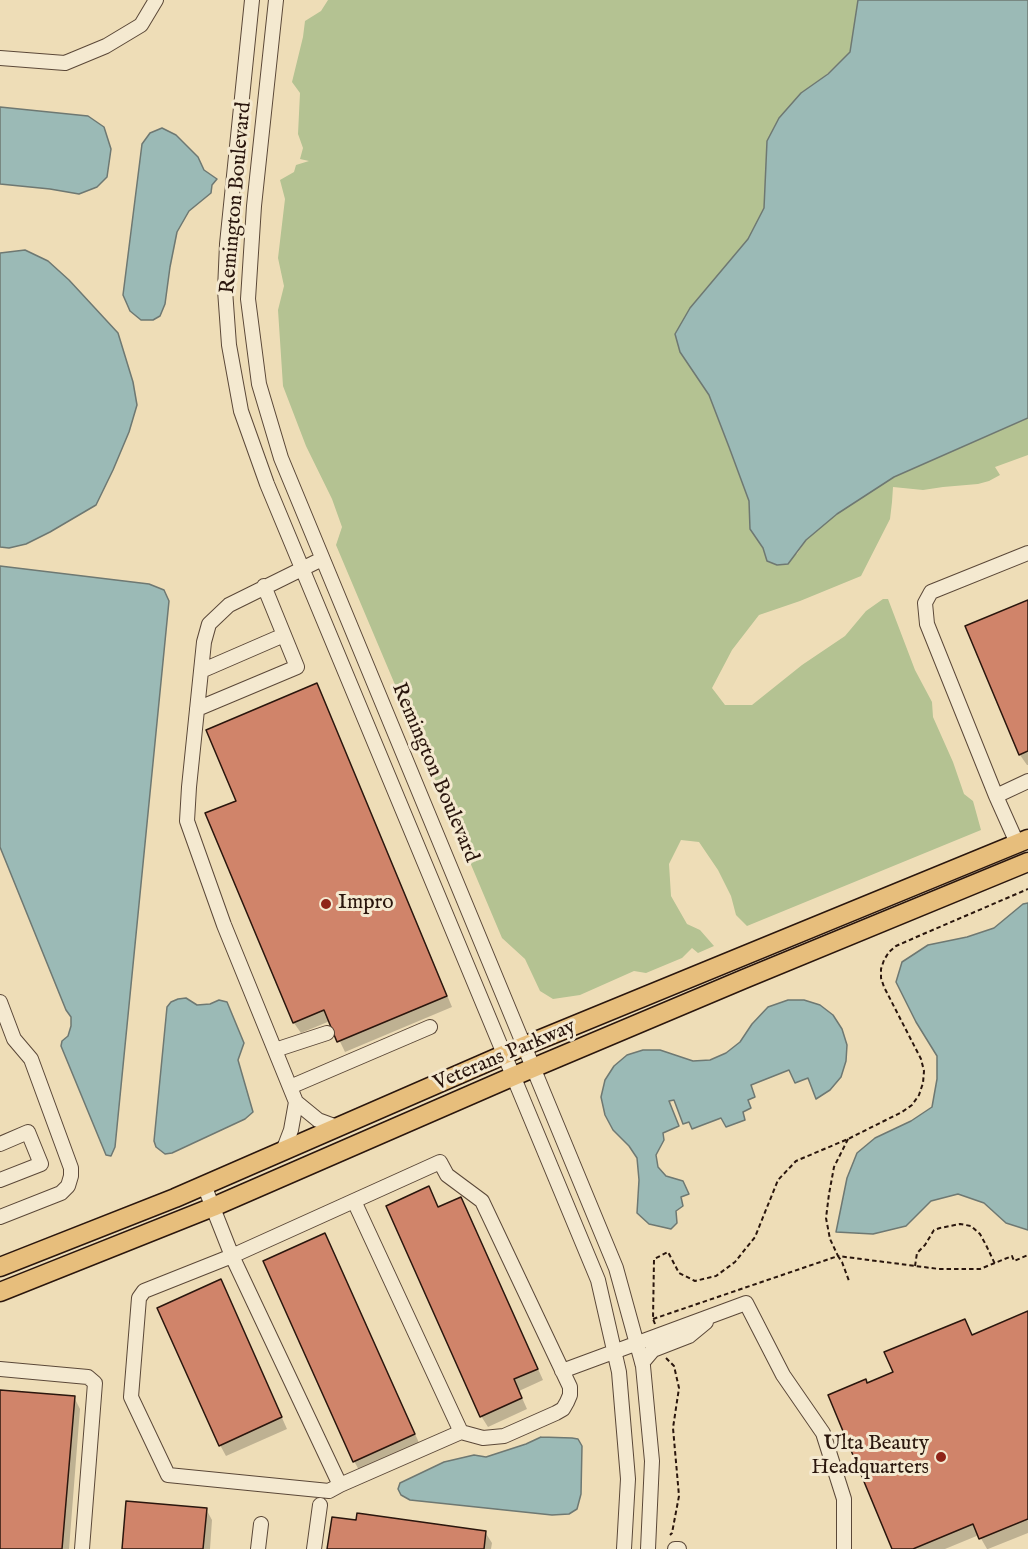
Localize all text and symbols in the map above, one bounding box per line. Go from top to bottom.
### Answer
street label: Remington Boulevard [216,101,258,295]
street label: Remington Boulevard [385,679,483,867]
place label: Impro [338,891,394,917]
marker: Impro [319,897,333,911]
street label: Veterans Parkway [430,1015,580,1097]
place label: Ulta Beauty Headquarters [811,1432,929,1482]
marker: Ulta Beauty Headquarters [934,1450,948,1464]

